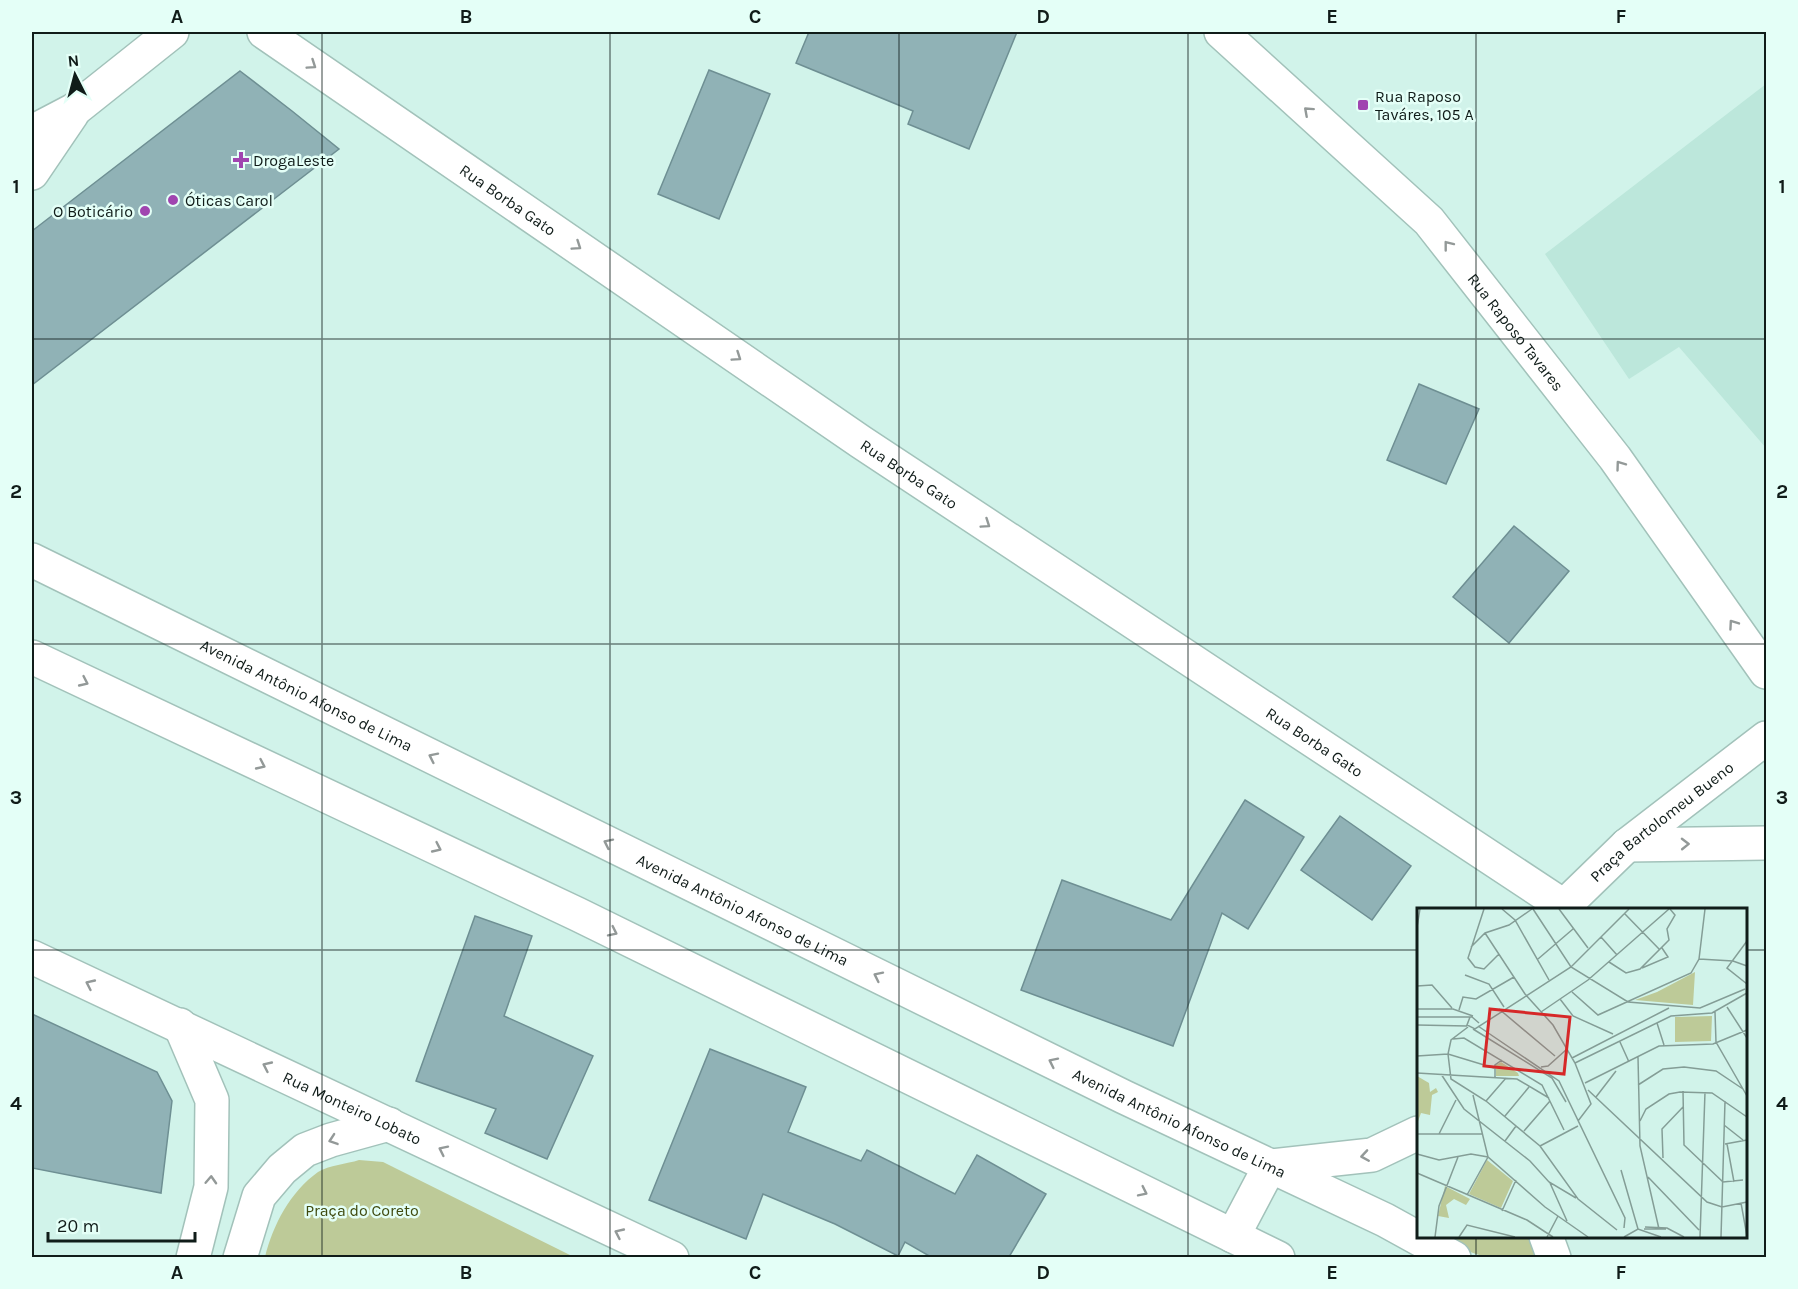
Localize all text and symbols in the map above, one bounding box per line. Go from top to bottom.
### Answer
text: A [171,5,184,28]
text: B [460,5,472,28]
text: C [749,5,761,28]
text: D [1036,5,1050,28]
text: E [1326,5,1338,28]
text: F [1616,5,1627,28]
north arrow [45,45,105,105]
text: N [67,51,80,71]
one-way arrow [305,58,316,69]
place label: Rua Raposo Taváres, 105 A [1375,87,1474,124]
marker: Rua Raposo Taváres, 105 A [1356,98,1370,112]
one-way arrow [1304,107,1315,118]
place label: DrogaLeste [253,151,334,170]
marker: DrogaLeste [234,153,248,167]
street label: Rua Borba Gato [456,160,560,240]
text: 1 [12,175,20,198]
text: 1 [1778,175,1786,198]
place label: Óticas Carol [185,191,273,210]
marker: Óticas Carol [166,193,180,207]
place label: O Boticário [53,202,133,221]
marker: O Boticário [138,204,152,218]
one-way arrow [570,239,581,250]
one-way arrow [1445,241,1456,252]
street label: Rua Raposo Tavares [1464,269,1568,395]
one-way arrow [731,349,742,360]
street label: Rua Borba Gato [857,435,961,513]
one-way arrow [1616,461,1627,472]
text: 2 [10,480,22,503]
text: 2 [1776,480,1788,503]
one-way arrow [979,517,990,528]
one-way arrow [1729,620,1740,631]
street label: Avenida Antônio Afonso de Lima [197,635,415,756]
one-way arrow [78,674,89,686]
street label: Rua Borba Gato [1262,703,1367,781]
one-way arrow [429,753,440,765]
one-way arrow [254,758,265,770]
street label: Praça Bartolomeu Bueno [1586,758,1737,886]
text: 3 [10,786,22,809]
text: 3 [1776,786,1788,809]
one-way arrow [1681,838,1690,850]
one-way arrow [604,839,615,851]
one-way arrow [431,841,442,853]
street label: Avenida Antônio Afonso de Lima [633,850,852,970]
inset map [1417,908,1747,1238]
one-way arrow [607,924,618,936]
one-way arrow [873,972,884,983]
one-way arrow [85,979,96,991]
one-way arrow [1048,1058,1059,1069]
one-way arrow [262,1061,273,1073]
street label: Avenida Antônio Afonso de Lima [1070,1064,1289,1182]
street label: Rua Monteiro Lobato [280,1067,424,1149]
text: 4 [10,1092,22,1115]
text: 4 [1776,1092,1788,1115]
one-way arrow [328,1132,339,1145]
one-way arrow [438,1145,449,1157]
one-way arrow [1360,1149,1370,1161]
one-way arrow [204,1176,217,1185]
one-way arrow [1137,1185,1148,1196]
park label: Praça do Coreto [305,1201,419,1220]
scale bar [48,1205,195,1243]
text: 20 m [57,1215,99,1237]
one-way arrow [615,1228,626,1240]
text: A [171,1261,184,1284]
text: B [460,1261,472,1284]
text: C [749,1261,761,1284]
text: D [1036,1261,1050,1284]
text: E [1326,1261,1338,1284]
text: F [1616,1261,1627,1284]

